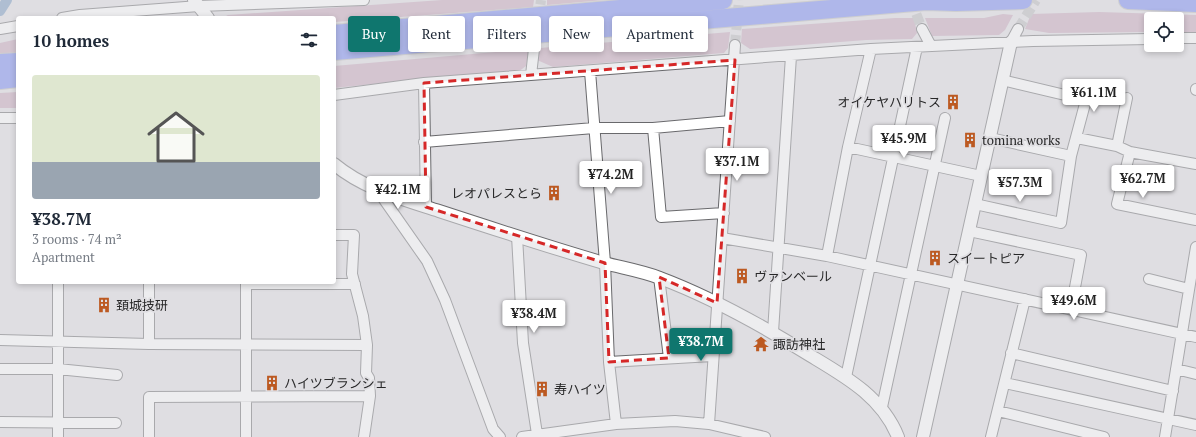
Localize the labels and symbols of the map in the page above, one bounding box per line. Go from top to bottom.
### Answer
pin: ¥61.1M [1061,79,1127,113]
place label: オイケヤハリトス [837,93,941,111]
building icon: オイケヤハリトス [944,93,962,111]
pin: ¥45.9M [871,125,937,159]
building icon: tomina works [961,131,979,149]
place label: tomina works [982,131,1060,149]
pin: ¥37.1M [704,148,770,182]
pin: ¥74.2M [578,161,644,195]
pin: ¥62.7M [1110,165,1176,199]
pin: ¥57.3M [987,169,1053,203]
pin: ¥42.1M [365,176,431,210]
place label: レオパレスとら [451,184,542,202]
building icon: レオパレスとら [545,184,563,202]
building icon: スイートピア [926,249,944,267]
place label: スイートピア [947,249,1025,267]
building icon: ヴァンベール [733,267,751,285]
place label: ヴァンベール [754,267,832,285]
pin: ¥49.6M [1041,287,1107,321]
building icon: 頚城技研 [95,296,113,314]
place label: 頚城技研 [116,296,168,314]
pin: ¥38.4M [501,300,567,334]
pin: ¥38.7M [668,328,734,362]
temple icon: 諏訪神社 [752,335,770,353]
place label: 諏訪神社 [773,335,825,353]
building icon: ハイツブランシェ [263,374,281,392]
place label: ハイツブランシェ [284,374,388,392]
building icon: 寿ハイツ [533,380,551,398]
place label: 寿ハイツ [554,380,606,398]

